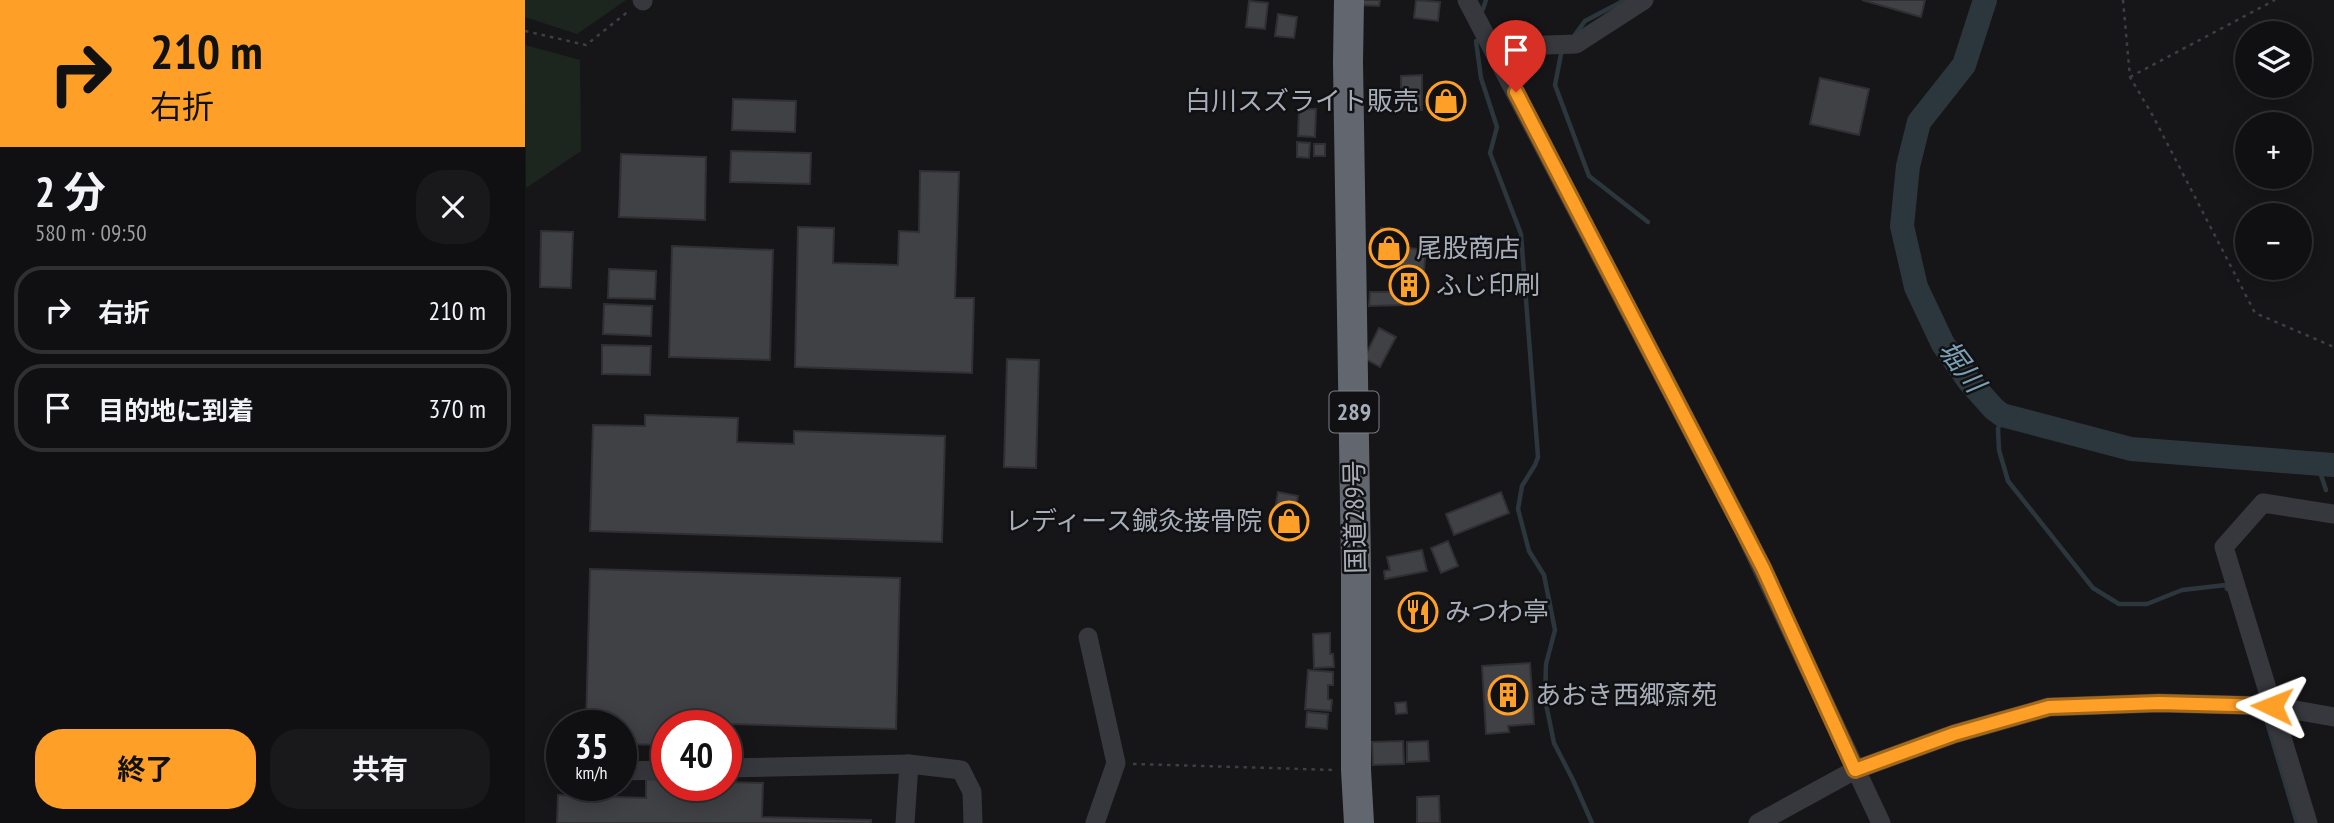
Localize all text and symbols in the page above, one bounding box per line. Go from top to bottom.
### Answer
text: 210 m [150,19,263,83]
pin [1486,20,1546,92]
map controls [2235,21,2312,280]
button: layers [2235,21,2312,98]
icon: right [35,28,126,119]
icon: arrive [1497,31,1535,69]
shop icon: 白川スズライト販売 [1425,80,1467,122]
place label: 白川スズライト販売 [1185,84,1419,117]
text: 右折 [150,85,214,127]
button: + [2235,112,2312,189]
text: 2 分 [35,164,106,219]
button: close [416,170,490,244]
button: − [2235,203,2312,280]
text: 580 m · 09:50 [35,218,147,247]
shop icon: 尾股商店 [1368,227,1410,269]
place label: 尾股商店 [1416,231,1520,264]
building icon: ふじ印刷 [1388,264,1430,306]
place label: ふじ印刷 [1436,268,1540,301]
icon: right [39,291,77,329]
text: 210 m [428,294,486,327]
text: 右折 [98,296,150,329]
water label: 堀川 [1931,332,1996,402]
icon: arrive [39,389,77,427]
road number: 289 [1329,391,1379,432]
text: 370 m [428,392,486,425]
text: 目的地に到着 [98,394,254,427]
street label: 国道289号 [1337,460,1372,574]
shop icon: レディース鍼灸接骨院 [1268,500,1310,542]
place label: レディース鍼灸接骨院 [1005,504,1262,537]
restaurant icon: みつわ亭 [1397,591,1439,633]
place label: みつわ亭 [1445,595,1549,628]
position arrow [2235,669,2309,743]
building icon: あおき西郷斎苑 [1487,674,1529,716]
place label: あおき西郷斎苑 [1535,678,1717,711]
speed limit sign: 40 [651,710,742,801]
text: 35 [575,723,608,769]
button: 終了 [35,729,256,809]
button: 共有 [270,729,490,809]
text: km/h [576,761,607,784]

